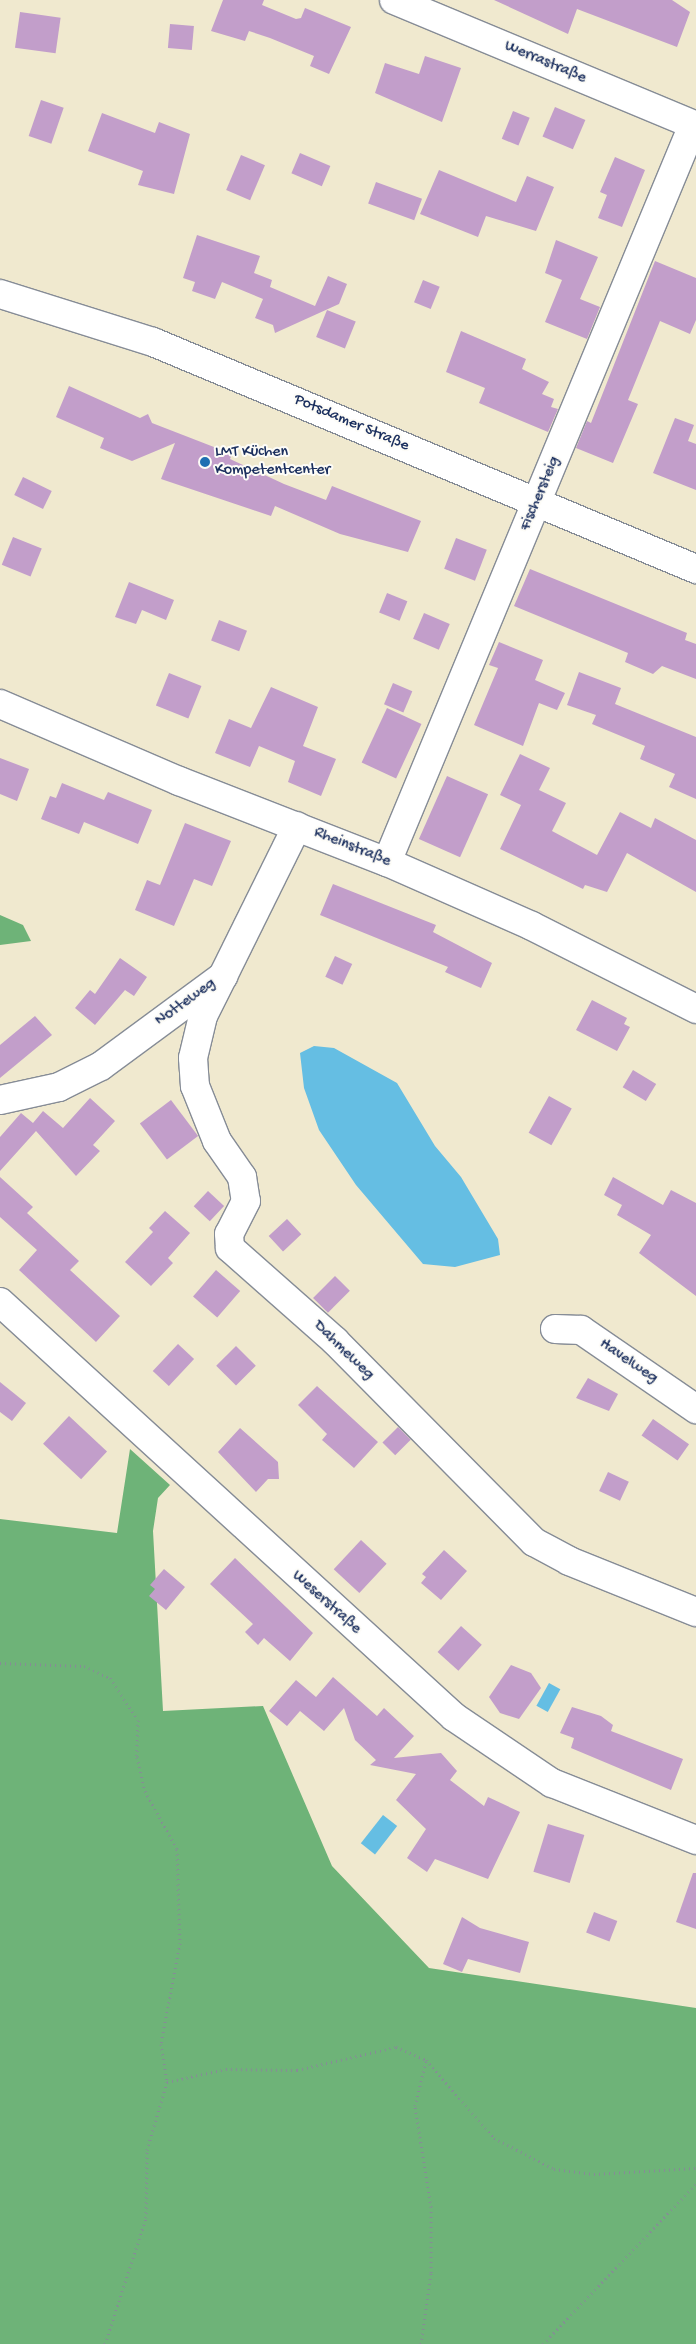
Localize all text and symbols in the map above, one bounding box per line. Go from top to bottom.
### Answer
street label: Werrastraße [501,37,589,89]
street label: Potsdamer Straße [290,391,412,457]
place label: LMT Küchen Kompetentcenter [215,443,330,481]
street label: Fischersteig [517,454,565,534]
marker: LMT Küchen Kompetentcenter [199,456,211,468]
street label: Rheinstraße [311,824,393,872]
street label: Notteweg [152,975,220,1031]
street label: Dahmeweg [309,1317,377,1385]
street label: Havelweg [595,1335,661,1389]
street label: Weserstraße [287,1567,365,1639]

